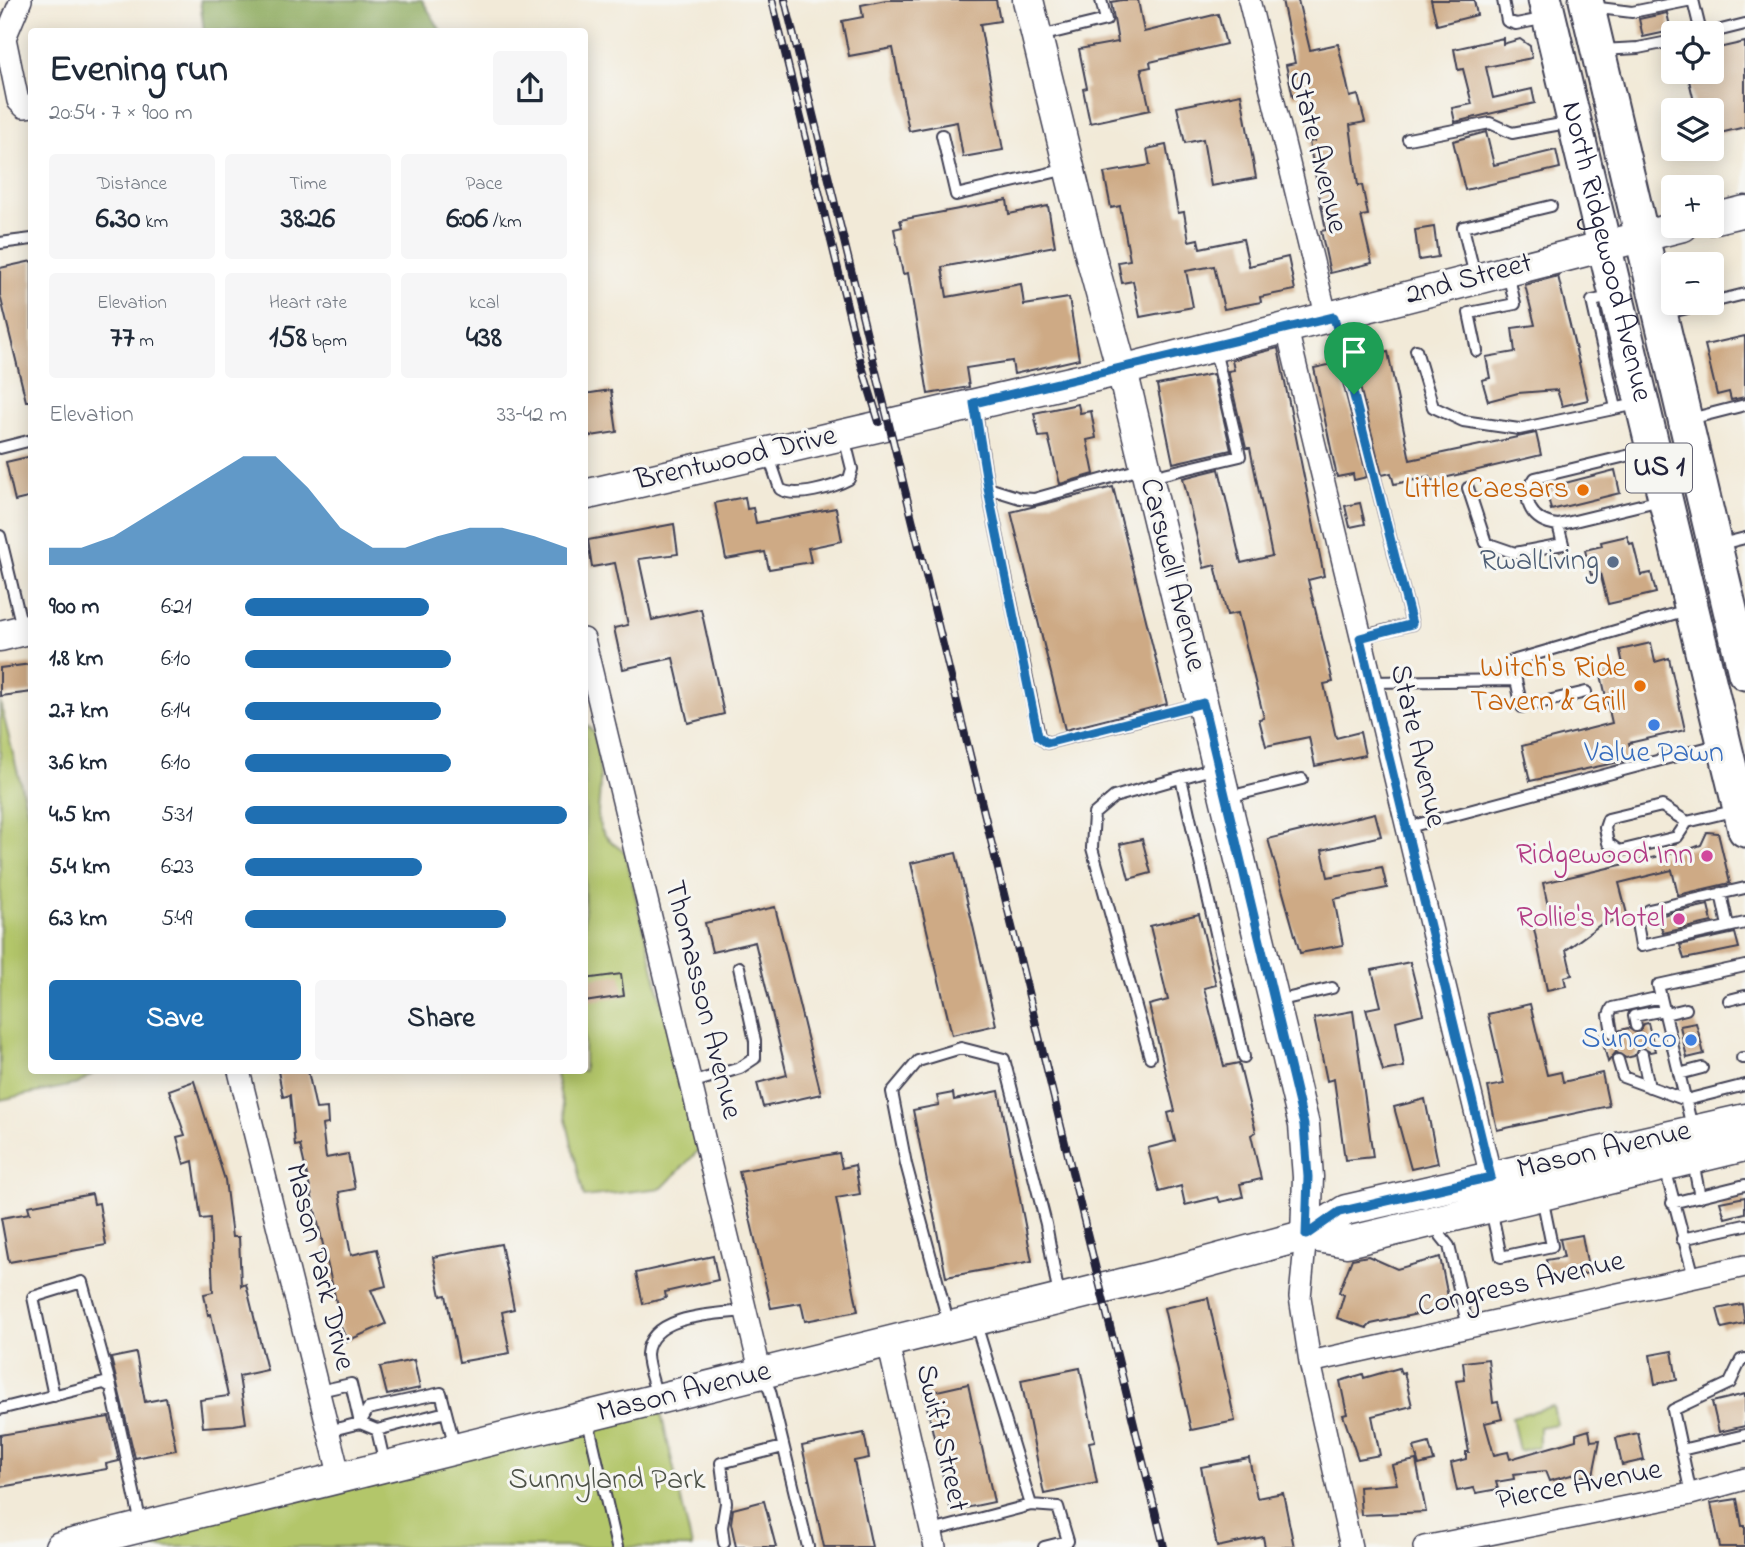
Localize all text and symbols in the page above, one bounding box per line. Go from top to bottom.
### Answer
map controls [1661,21,1724,315]
button: locate [1661,21,1724,84]
text: Evening run [49,43,228,99]
button: share [493,51,567,125]
street label: State Avenue [1276,66,1359,239]
text: 20:54 · 7 × 900 m [49,97,193,130]
street label: North Ridgewood Avenue [1548,97,1663,407]
button: layers [1661,98,1724,161]
text: Distance [97,171,167,198]
text: Time [289,171,327,198]
text: Pace [465,171,503,198]
button: + [1661,175,1724,238]
text: 6.30 [96,198,140,242]
text: 38:26 [281,198,335,242]
text: 6:06 [446,198,488,242]
text: km [140,209,168,236]
text: /km [488,209,522,236]
street label: 2nd Street [1401,242,1537,318]
button: − [1661,252,1724,315]
text: Elevation [97,290,167,317]
text: Heart rate [269,290,347,317]
text: kcal [469,290,499,317]
text: 77 [110,317,135,361]
text: 158 [269,317,307,361]
text: 438 [466,317,502,361]
pin [1324,322,1384,394]
text: m [135,328,154,355]
text: bpm [307,328,347,355]
icon: arrive [1335,333,1373,371]
text: Elevation [49,399,134,432]
text: 33–42 m [497,399,567,432]
street label: Brentwood Drive [630,414,842,504]
road number: US 1 [1626,444,1692,492]
place label: Little Caesars [1404,468,1569,512]
street label: Carswell Avenue [1127,474,1217,677]
marker: Little Caesars [1575,482,1591,498]
place label: RwalLiving [1480,540,1599,584]
marker: RwalLiving [1605,554,1621,570]
text: 900 m [49,591,99,624]
text: 6:21 [161,591,192,624]
text: 1.8 km [49,643,103,676]
text: 6:10 [161,643,190,676]
place label: Witch's Ride Tavern & Grill [1470,647,1627,725]
street label: State Avenue [1377,660,1457,832]
marker: Witch's Ride Tavern & Grill [1632,678,1648,694]
text: 2.7 km [49,695,108,728]
text: 6:14 [161,695,190,728]
marker: Value Pawn [1646,717,1662,733]
place label: Value Pawn [1583,732,1724,776]
text: 3.6 km [49,747,107,780]
text: 6:10 [161,747,190,780]
text: 4.5 km [49,799,110,832]
text: 5:31 [161,799,193,832]
place label: Ridgewood Inn [1516,834,1693,878]
marker: Ridgewood Inn [1699,848,1715,864]
text: 5.4 km [49,851,110,884]
text: 6:23 [161,851,194,884]
street label: Thomasson Avenue [651,876,753,1125]
place label: Rollie's Motel [1517,897,1665,941]
text: 6.3 km [49,903,107,936]
text: 5:49 [161,903,193,936]
marker: Rollie's Motel [1671,911,1687,927]
button: Save [49,980,301,1060]
button: Share [315,980,567,1060]
place label: Sunoco [1581,1018,1677,1062]
marker: Sunoco [1683,1032,1699,1048]
street label: Mason Avenue [1513,1110,1696,1192]
street label: Mason Park Drive [272,1159,366,1376]
street label: Congress Avenue [1413,1240,1629,1330]
street label: Mason Avenue [593,1350,776,1436]
street label: Swift Street [903,1360,979,1516]
street label: Pierce Avenue [1493,1448,1666,1524]
park label: Sunnyland Park [508,1459,706,1503]

